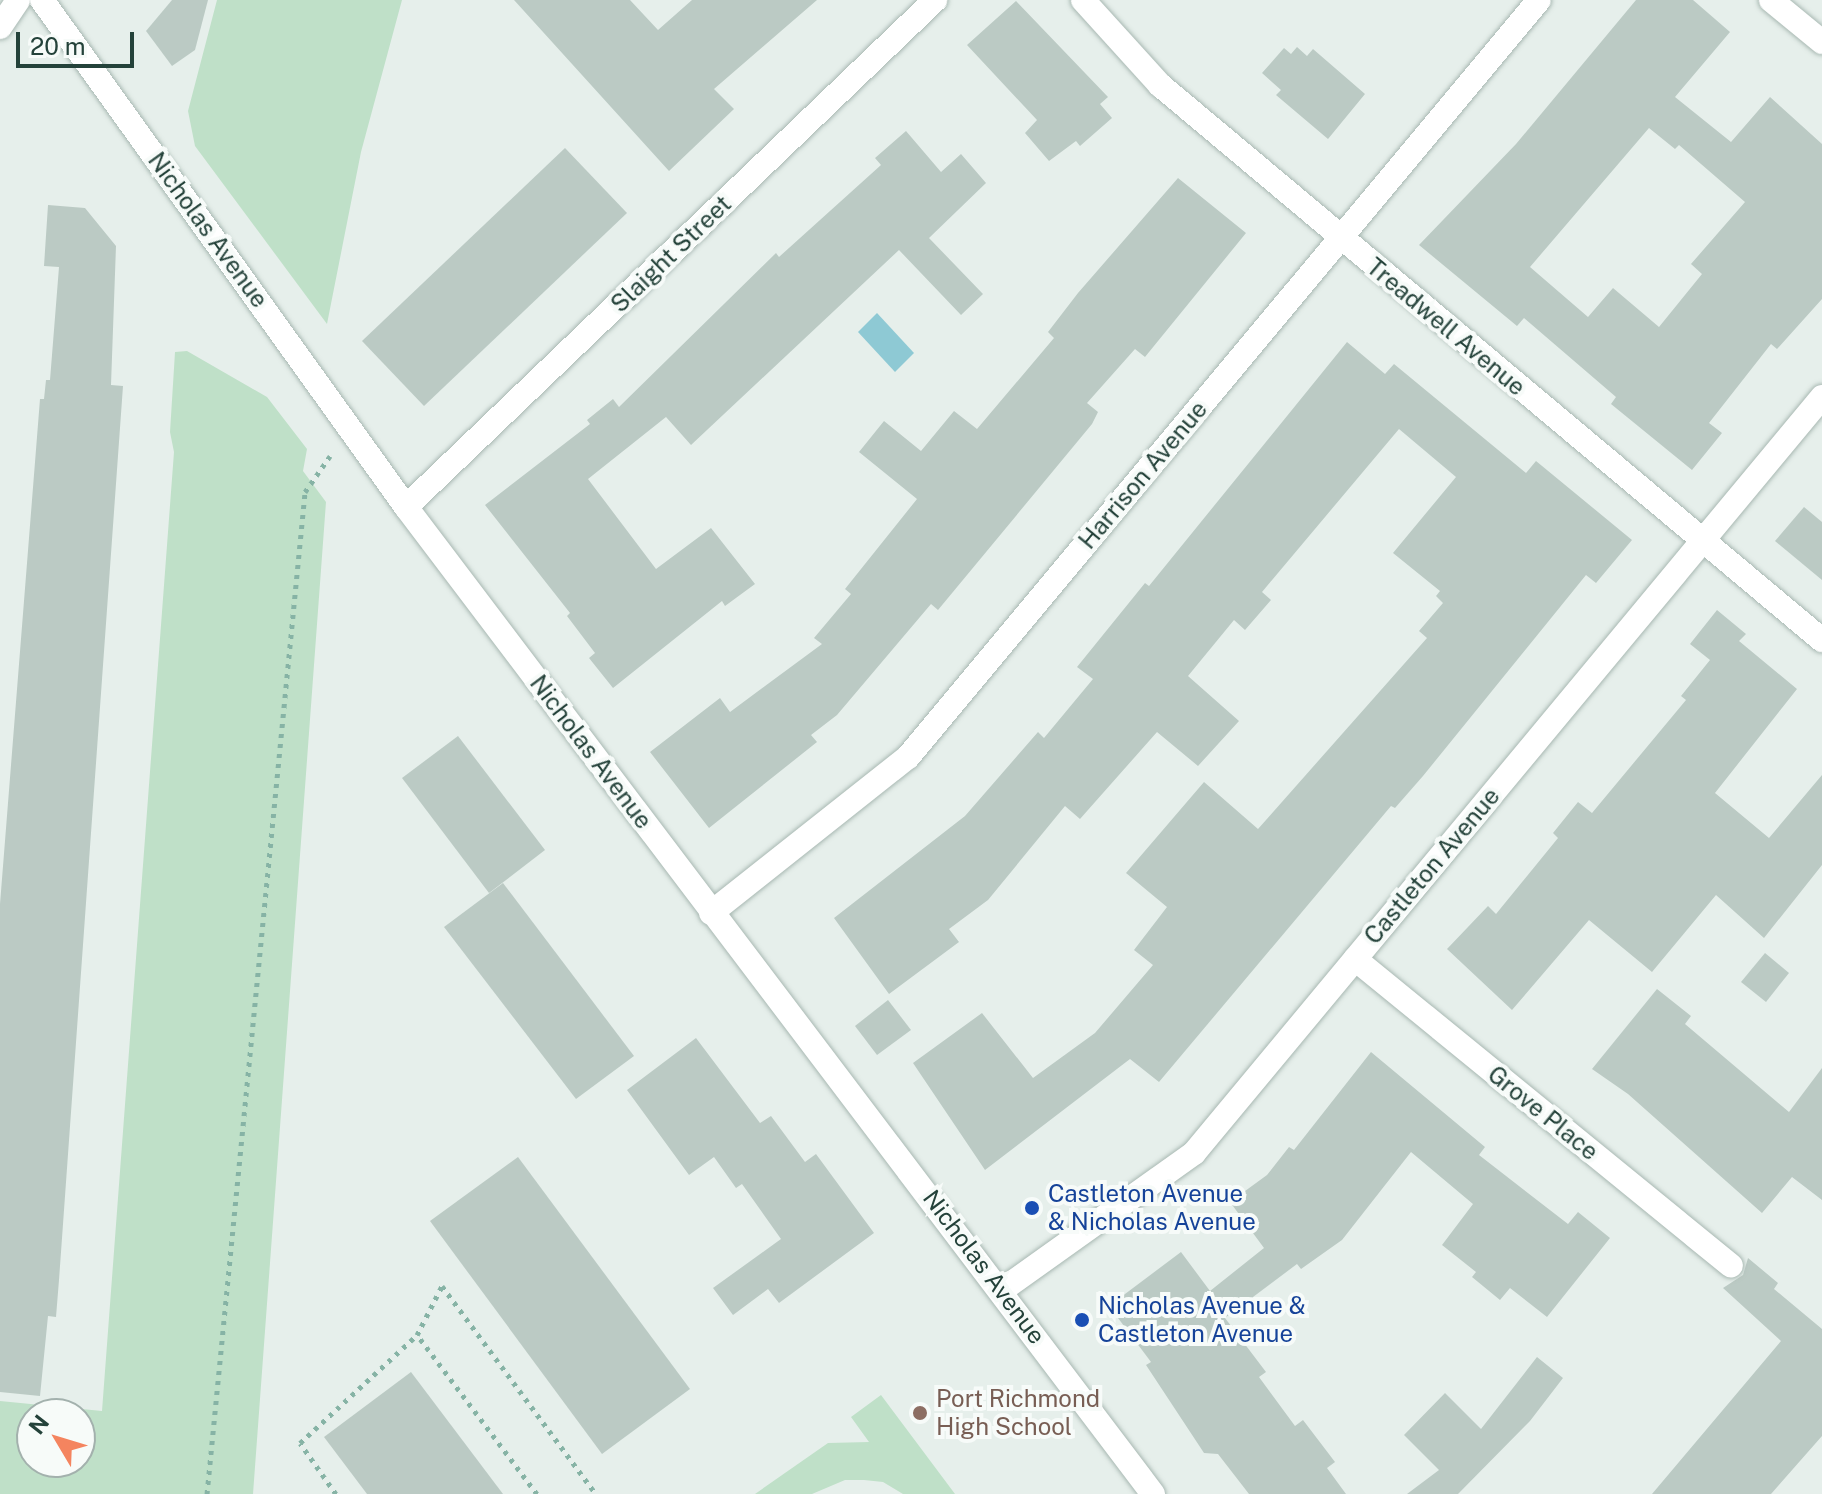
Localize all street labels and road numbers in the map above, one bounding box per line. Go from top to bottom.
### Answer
street label: Nicholas Avenue [142,147,274,313]
street label: Slaight Street [605,189,737,319]
street label: Treadwell Avenue [1361,252,1531,402]
street label: Harrison Avenue [1073,395,1213,555]
street label: Nicholas Avenue [524,669,658,835]
street label: Castleton Avenue [1358,782,1506,950]
street label: Grove Place [1482,1060,1604,1166]
street label: Nicholas Avenue [917,1184,1051,1350]

